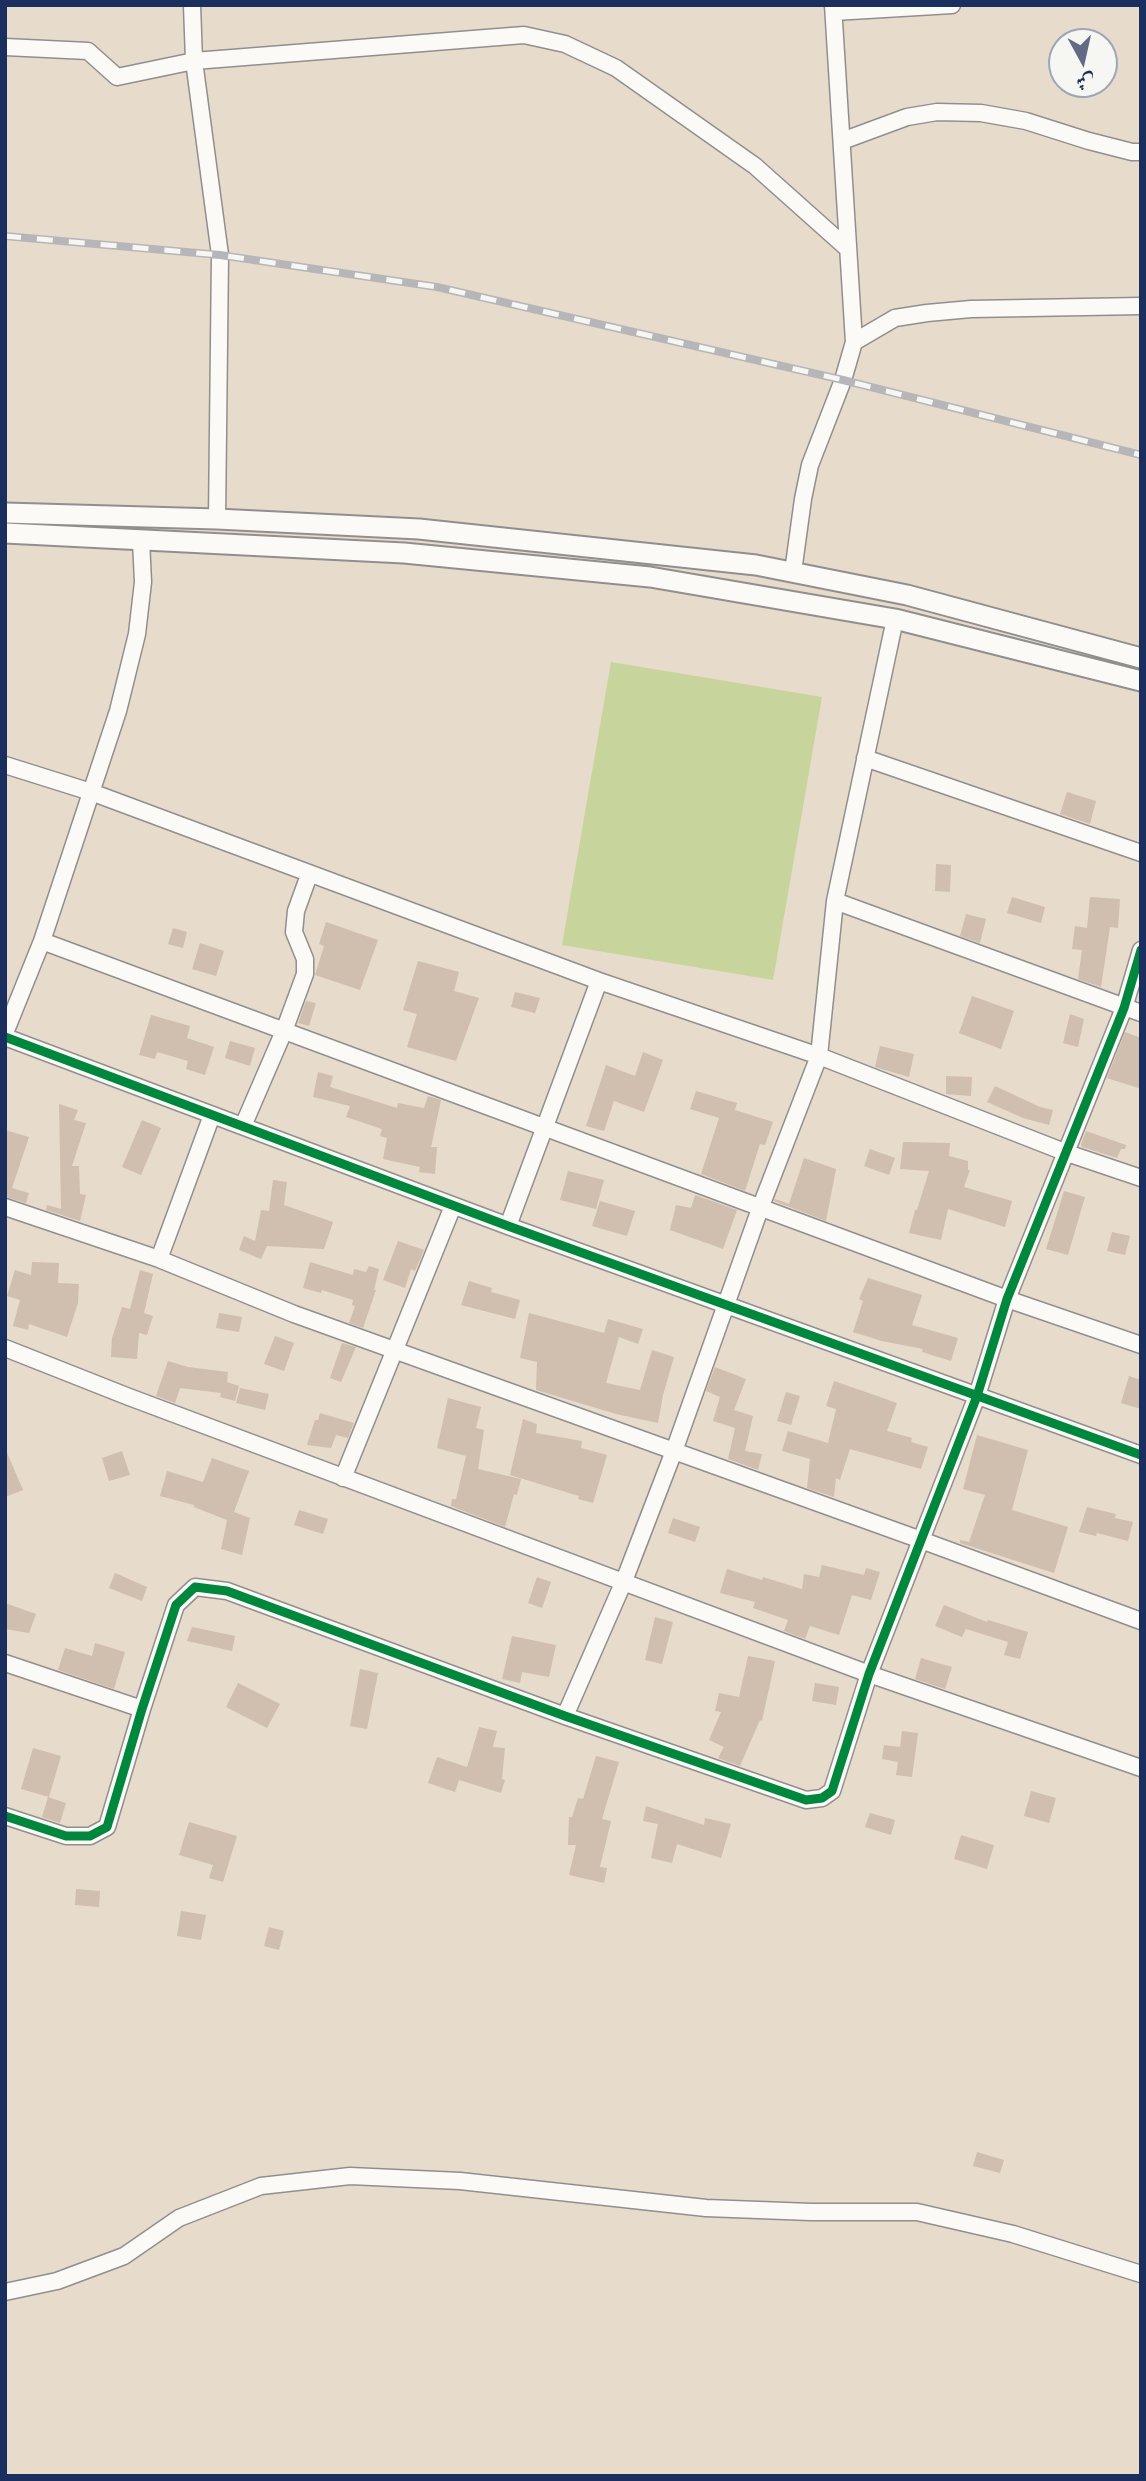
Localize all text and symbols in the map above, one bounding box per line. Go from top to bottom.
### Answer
north arrow [1048,28,1118,98]
text: ش [1075,69,1097,95]

